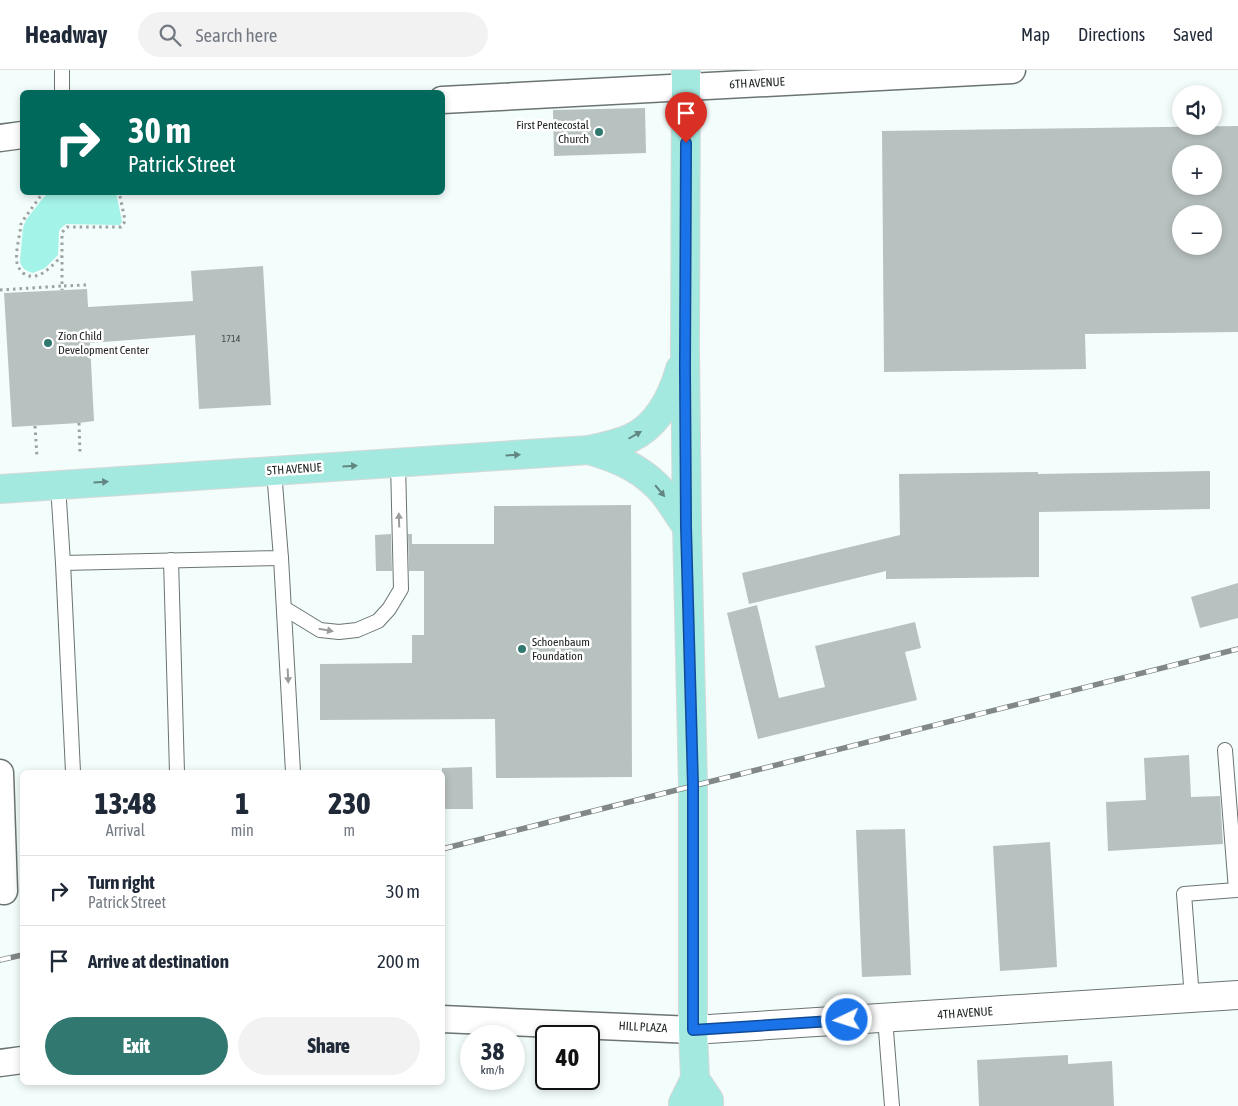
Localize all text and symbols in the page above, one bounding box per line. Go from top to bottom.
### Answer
search box [138,12,488,57]
text: Headway [25,21,108,48]
icon: search [156,21,184,49]
text: Search here [196,24,277,46]
text: Map [1021,24,1050,45]
text: Directions [1078,24,1145,45]
text: Saved [1173,24,1213,45]
street label: 6TH AVENUE [729,75,785,91]
map controls [1172,85,1222,255]
button: sound [1172,85,1222,135]
pin [665,92,707,143]
icon: arrive [672,99,700,127]
icon: right [45,110,110,175]
text: 30 m [128,110,191,150]
place label: First Pentecostal Church [516,118,590,146]
marker: First Pentecostal Church [593,126,605,138]
button: + [1172,145,1222,195]
text: Patrick Street [128,151,236,177]
button: − [1172,205,1222,255]
place label: Zion Child Development Center [58,329,149,357]
house number: 1714 [222,333,241,344]
marker: Zion Child Development Center [42,337,54,349]
one-way arrow [628,430,641,439]
one-way arrow [505,451,521,459]
street label: 5TH AVENUE [266,460,322,478]
one-way arrow [343,461,359,469]
one-way arrow [93,478,109,486]
one-way arrow [655,484,666,497]
one-way arrow [395,512,403,528]
one-way arrow [319,627,335,635]
place label: Schoenbaum Foundation [532,635,590,663]
marker: Schoenbaum Foundation [516,643,528,655]
one-way arrow [284,668,292,684]
text: 13:48 [94,786,156,820]
text: 1 [235,786,249,820]
text: 230 [328,786,370,820]
text: Arrival [106,821,145,839]
text: min [231,821,254,839]
text: m [344,821,355,839]
text: Turn right [88,871,155,893]
icon: right [45,877,73,905]
text: 30 m [386,880,420,902]
text: Patrick Street [88,893,166,911]
icon: arrive [45,947,73,975]
text: Arrive at destination [88,950,229,972]
text: 200 m [377,950,420,972]
position arrow [820,993,872,1045]
street label: 4TH AVENUE [937,1004,993,1022]
button: Exit [45,1017,228,1075]
button: Share [238,1017,420,1075]
street label: HILL PLAZA [618,1019,668,1035]
speed limit sign: 40 [535,1025,600,1090]
text: 38 [481,1037,504,1065]
text: km/h [481,1063,504,1077]

